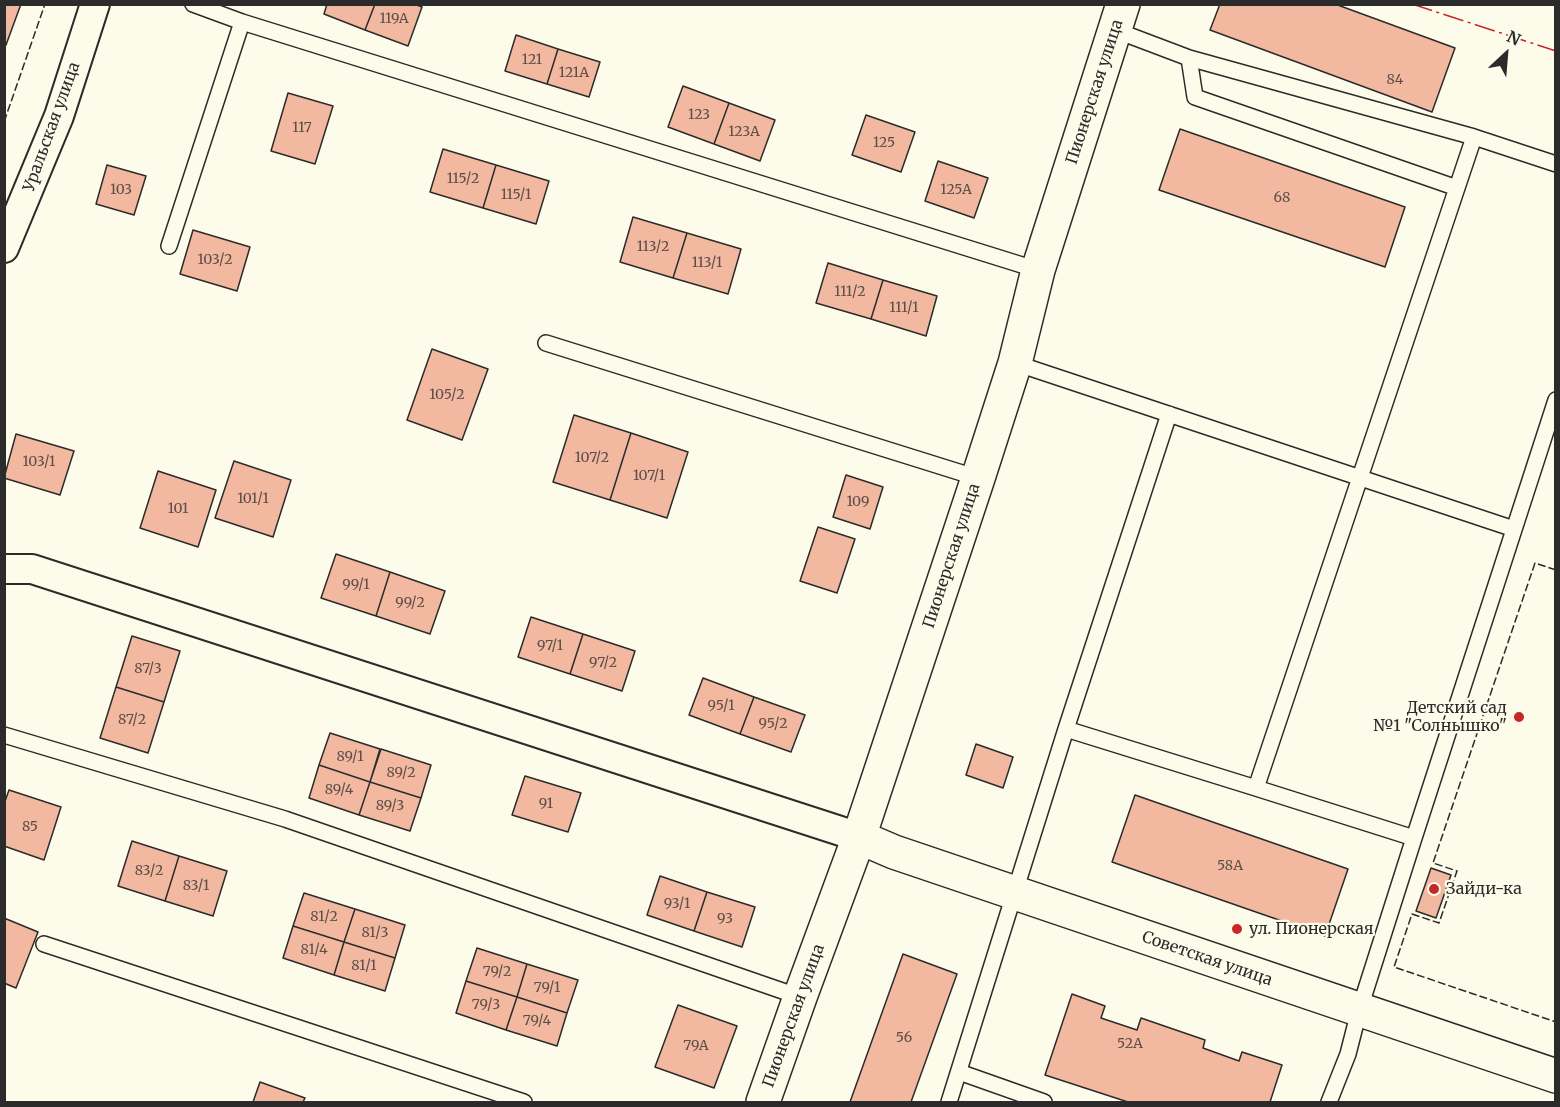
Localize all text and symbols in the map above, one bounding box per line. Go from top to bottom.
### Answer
house number: 119А [379,11,409,27]
street label: Пионерская улица [1063,17,1127,167]
north arrow [1476,24,1536,84]
text: N [1504,26,1524,50]
house number: 121 [522,52,542,68]
street label: Уральская улица [20,60,84,194]
house number: 121А [559,65,589,81]
house number: 84 [1387,72,1403,88]
house number: 123 [688,107,710,123]
house number: 117 [292,120,312,136]
house number: 123А [728,124,760,140]
house number: 125 [873,135,895,151]
house number: 115/2 [447,171,479,187]
house number: 103 [110,182,132,198]
house number: 125А [940,182,972,198]
house number: 115/1 [501,187,531,203]
house number: 68 [1274,190,1290,206]
house number: 113/2 [637,239,669,255]
house number: 103/2 [198,252,232,268]
house number: 113/1 [692,255,722,271]
house number: 111/2 [834,284,866,300]
house number: 111/1 [889,300,919,316]
house number: 105/2 [429,387,465,403]
house number: 107/2 [575,450,609,466]
house number: 103/1 [23,454,55,470]
house number: 107/1 [633,468,665,484]
street label: Пионерская улица [920,481,984,631]
house number: 101/1 [237,491,269,507]
house number: 109 [846,494,870,510]
house number: 101 [168,501,188,517]
house number: 99/1 [342,577,370,593]
house number: 99/2 [395,595,425,611]
house number: 97/1 [537,638,563,654]
house number: 97/2 [589,655,617,671]
house number: 87/3 [134,661,162,677]
house number: 95/1 [708,698,734,714]
place label: Детский сад №1 "Солнышко" [1373,698,1507,736]
marker: Детский сад №1 "Солнышко" [1512,710,1526,724]
house number: 87/2 [118,712,146,728]
house number: 95/2 [758,716,788,732]
house number: 89/1 [336,749,364,765]
house number: 89/2 [386,765,416,781]
house number: 89/4 [325,782,353,798]
house number: 91 [539,796,553,812]
house number: 89/3 [376,798,404,814]
house number: 85 [22,819,38,835]
house number: 58А [1217,858,1243,874]
house number: 83/2 [135,863,163,879]
house number: 83/1 [183,878,209,894]
place label: Зайди-ка [1446,879,1522,899]
marker: Зайди-ка [1427,882,1441,896]
house number: 93/1 [664,896,690,912]
house number: 81/2 [310,909,338,925]
house number: 93 [717,911,733,927]
place label: ул. Пионерская [1249,919,1374,939]
marker: ул. Пионерская [1230,922,1244,936]
house number: 81/3 [361,925,389,941]
street label: Советская улица [1139,928,1275,990]
house number: 81/4 [300,942,328,958]
street label: Пионерская улица [759,942,829,1090]
house number: 81/1 [351,958,377,974]
house number: 79/2 [483,964,511,980]
house number: 79/1 [534,980,560,996]
house number: 79/3 [472,997,500,1013]
house number: 79/4 [523,1013,551,1029]
house number: 56 [896,1030,912,1046]
house number: 52А [1117,1036,1143,1052]
house number: 79А [683,1038,709,1054]

